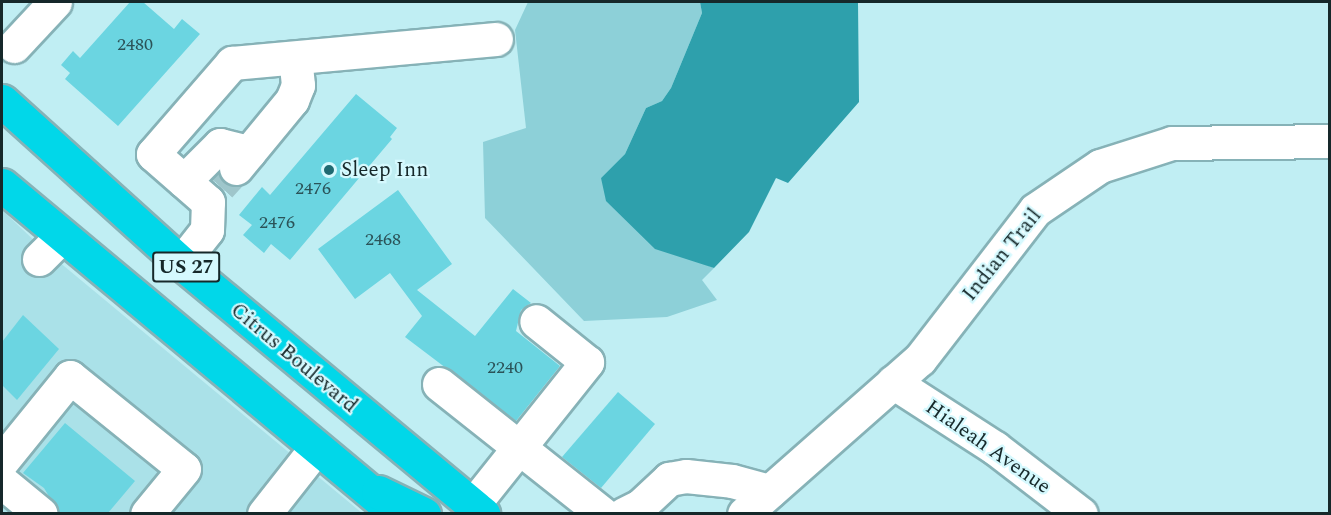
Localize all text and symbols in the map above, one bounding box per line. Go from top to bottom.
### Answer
house number: 2480 [117,34,153,56]
place label: Sleep Inn [341,157,428,183]
marker: Sleep Inn [322,163,336,177]
house number: 2476 [295,178,331,200]
street label: Indian Trail [957,204,1047,306]
house number: 2476 [259,212,295,234]
house number: 2468 [365,229,401,251]
road number: US 27 [152,250,220,284]
street label: Citrus Boulevard [225,298,363,418]
house number: 2240 [487,357,523,379]
street label: Hialeah Avenue [921,394,1055,500]

